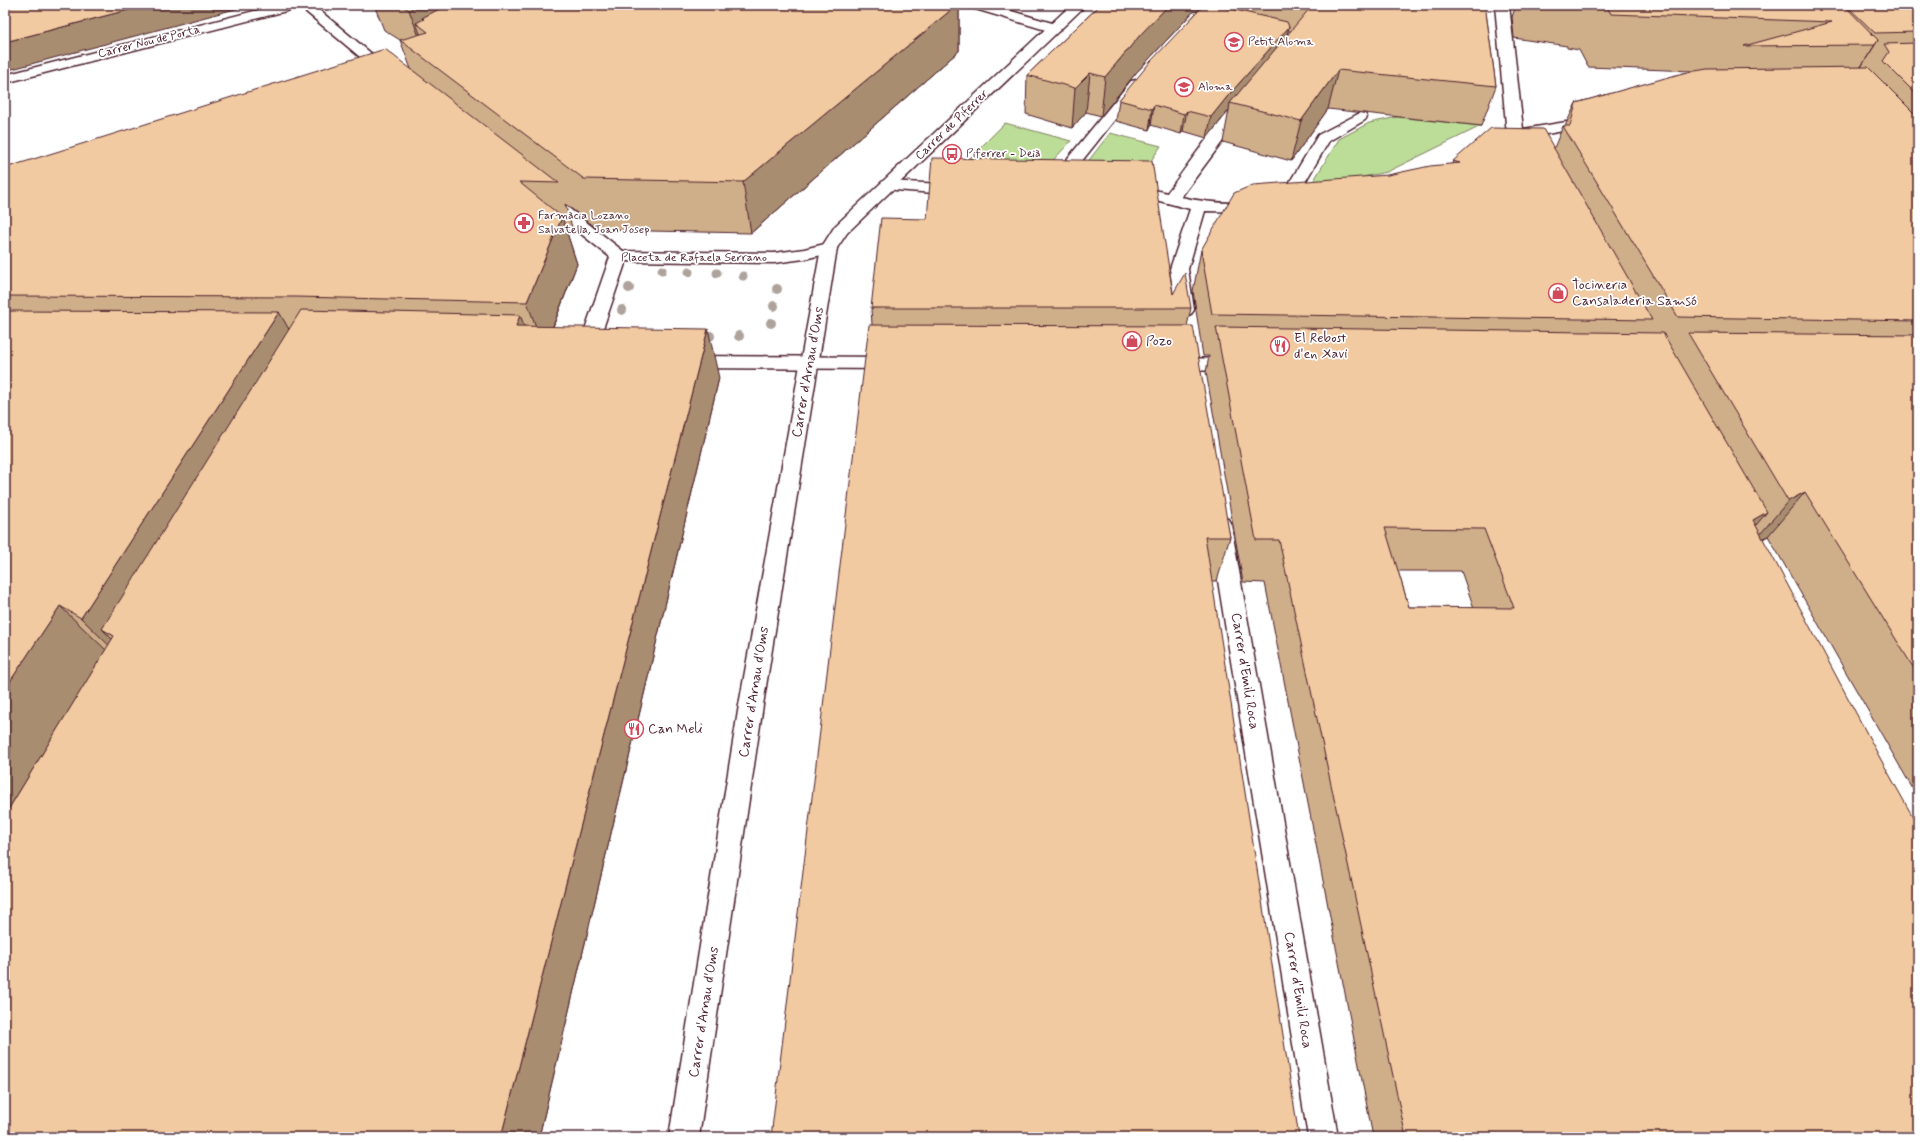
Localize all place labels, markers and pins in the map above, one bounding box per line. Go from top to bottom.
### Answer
school or university icon: Petit Aloma [1223,31,1245,53]
place label: Petit Aloma [1248,34,1314,50]
school or university icon: Aloma [1173,76,1195,98]
place label: Aloma [1198,79,1233,95]
bus stop icon: Piferrer - Deià [941,143,963,165]
place label: Piferrer - Deià [966,146,1041,162]
place label: Farmàcia Lozano Salvatella, Joan Josep [538,208,649,238]
pharmacy icon: Farmàcia Lozano Salvatella, Joan Josep [513,212,535,234]
place label: Tocineria Cansaladeria Samsó [1572,276,1697,310]
shop icon: Tocineria Cansaladeria Samsó [1547,282,1569,304]
place label: El Rebost d'en Xavi [1294,329,1348,363]
shop icon: Pozo [1121,330,1143,352]
place label: Pozo [1146,332,1172,350]
restaurant icon: El Rebost d'en Xavi [1269,335,1291,357]
restaurant icon: Can Meli [623,718,645,740]
place label: Can Meli [648,720,703,738]

